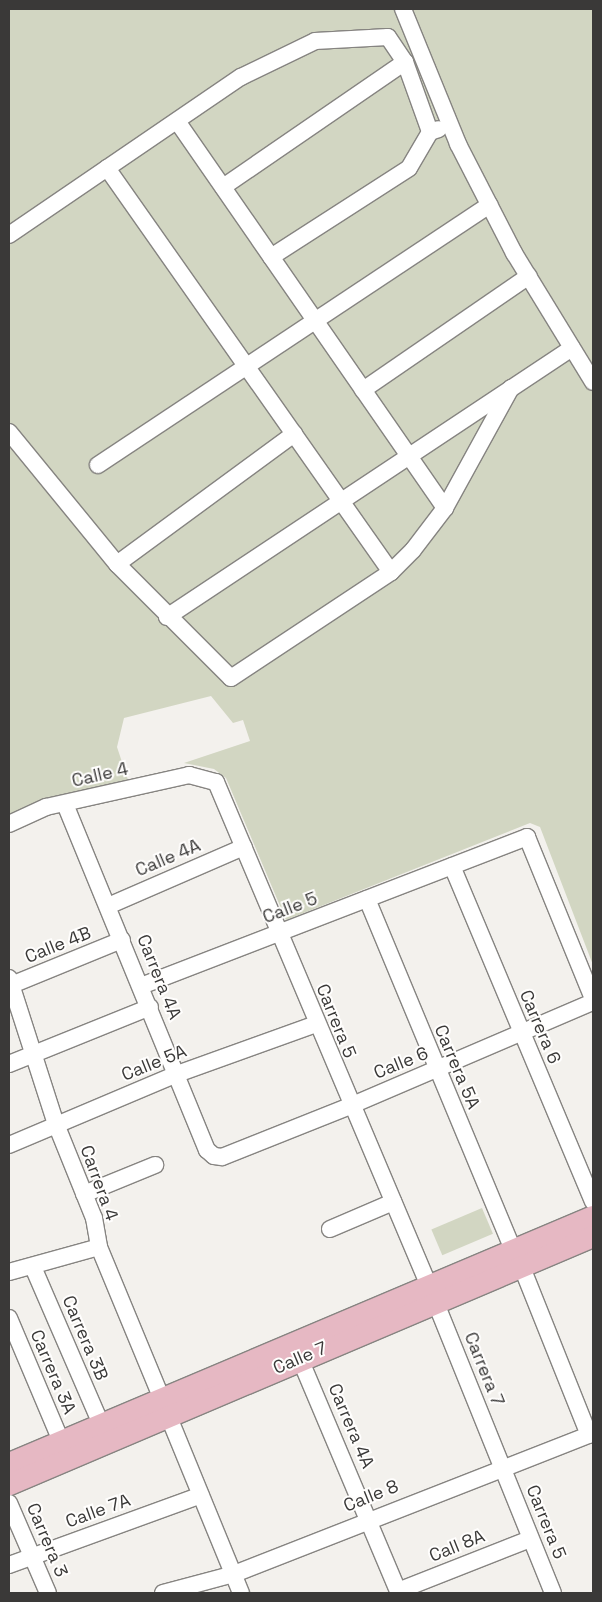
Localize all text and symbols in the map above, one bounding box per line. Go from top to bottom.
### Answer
street label: Calle 4 [70,758,130,792]
street label: Calle 4A [132,835,204,881]
street label: Calle 5 [260,888,320,928]
street label: Calle 4B [22,922,94,968]
street label: Carrera 4A [132,931,186,1023]
street label: Carrera 5 [311,981,361,1061]
street label: Carrera 6 [515,987,565,1067]
street label: Carrera 5A [430,1022,484,1112]
street label: Calle 5A [118,1040,190,1086]
street label: Calle 6 [371,1042,431,1084]
street label: Carrera 4 [75,1142,123,1224]
street label: Carrera 3B [57,1292,113,1384]
street label: Carrera 3A [26,1327,80,1417]
street label: Carrera 7 [459,1329,509,1409]
street label: Calle 7 [270,1337,330,1379]
street label: Carrera 4A [324,1380,378,1472]
street label: Calle 8 [340,1475,402,1517]
street label: Carrera 5 [521,1482,571,1562]
street label: Calle 7A [63,1489,133,1533]
street label: Carrera 3 [22,1500,72,1580]
street label: Call 8A [426,1525,488,1567]

